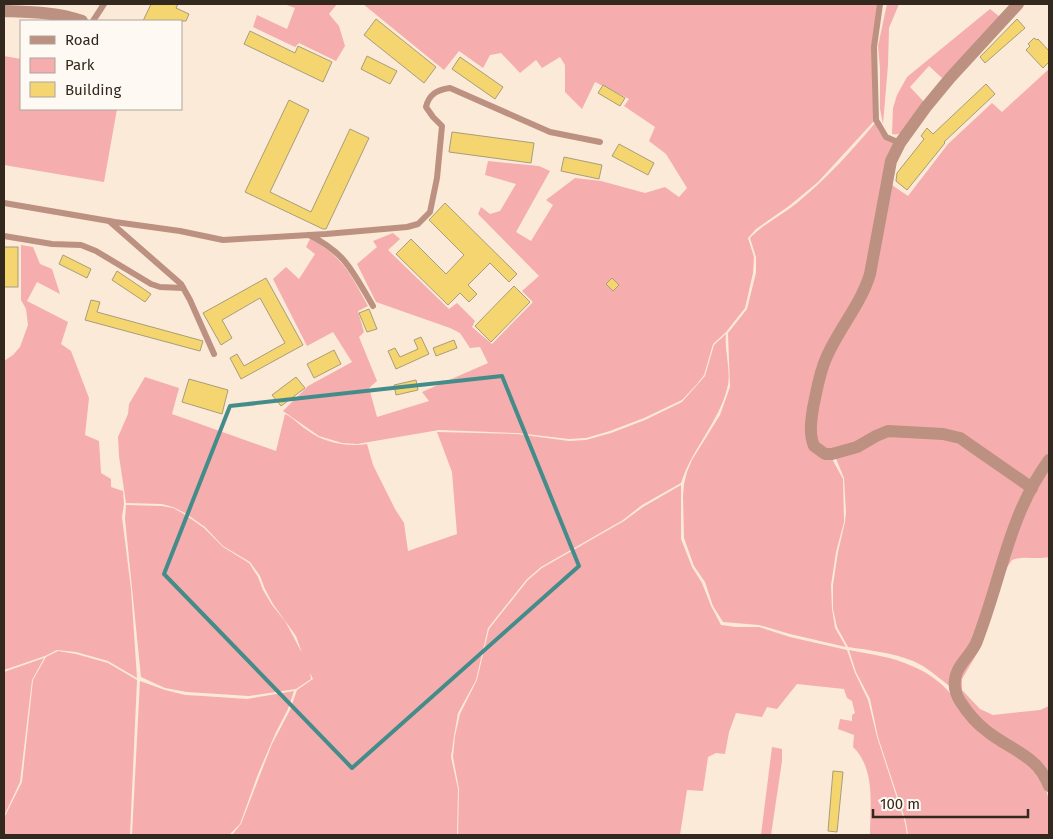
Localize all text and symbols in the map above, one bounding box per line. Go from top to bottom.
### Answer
legend [20,20,182,110]
text: Road [65,31,100,49]
text: Park [65,56,95,74]
text: Building [65,81,121,99]
scale bar [873,786,1028,818]
text: 100 m [880,795,920,813]

